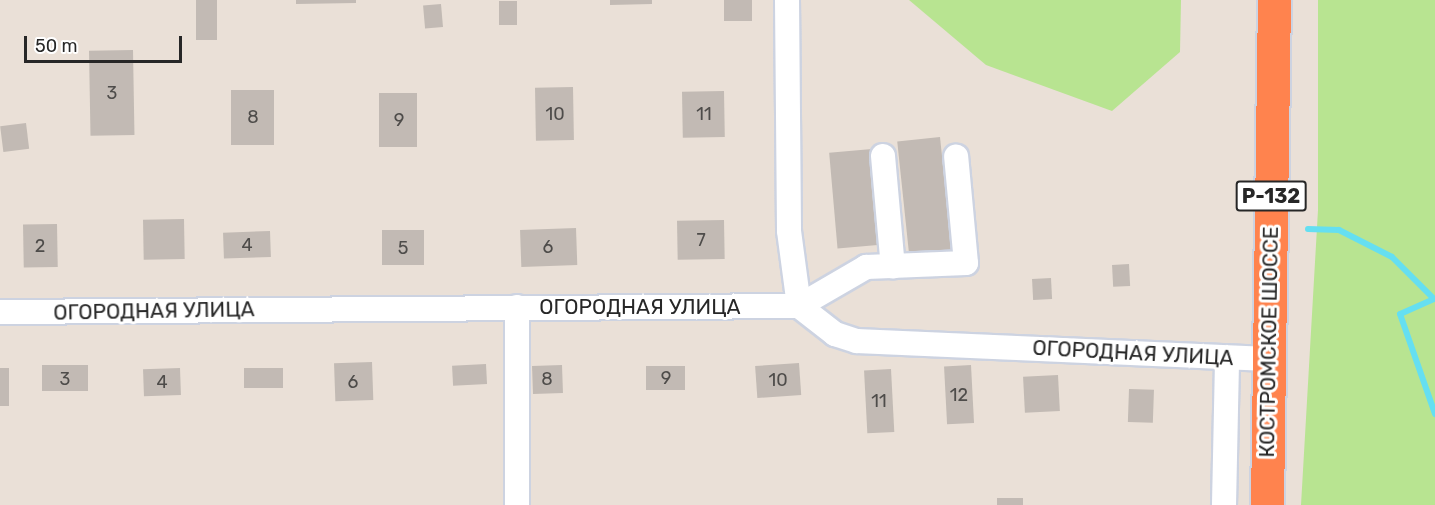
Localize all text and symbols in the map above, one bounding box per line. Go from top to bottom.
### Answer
scale bar [27,24,184,62]
text: 50 m [35,35,78,57]
house number: 3 [107,82,117,104]
house number: 10 [545,103,565,125]
house number: 11 [696,103,712,125]
house number: 8 [247,106,259,128]
house number: 9 [394,109,404,131]
road number: Р-132 [1235,179,1307,213]
street label: КОСТРОМСКОЕ ШОССЕ [1254,226,1284,458]
house number: 7 [696,229,706,251]
house number: 4 [241,234,253,256]
house number: 2 [35,235,45,257]
house number: 6 [543,236,553,258]
house number: 5 [398,237,408,259]
street label: ОГОРОДНАЯ УЛИЦА [539,294,741,320]
street label: ОГОРОДНАЯ УЛИЦА [53,297,255,325]
street label: ОГОРОДНАЯ УЛИЦА [1032,335,1234,371]
house number: 9 [661,367,671,389]
house number: 3 [60,368,70,390]
house number: 8 [541,368,553,390]
house number: 10 [768,369,788,391]
house number: 4 [156,371,168,393]
house number: 6 [348,371,358,393]
house number: 12 [950,384,968,406]
house number: 11 [871,390,887,412]

